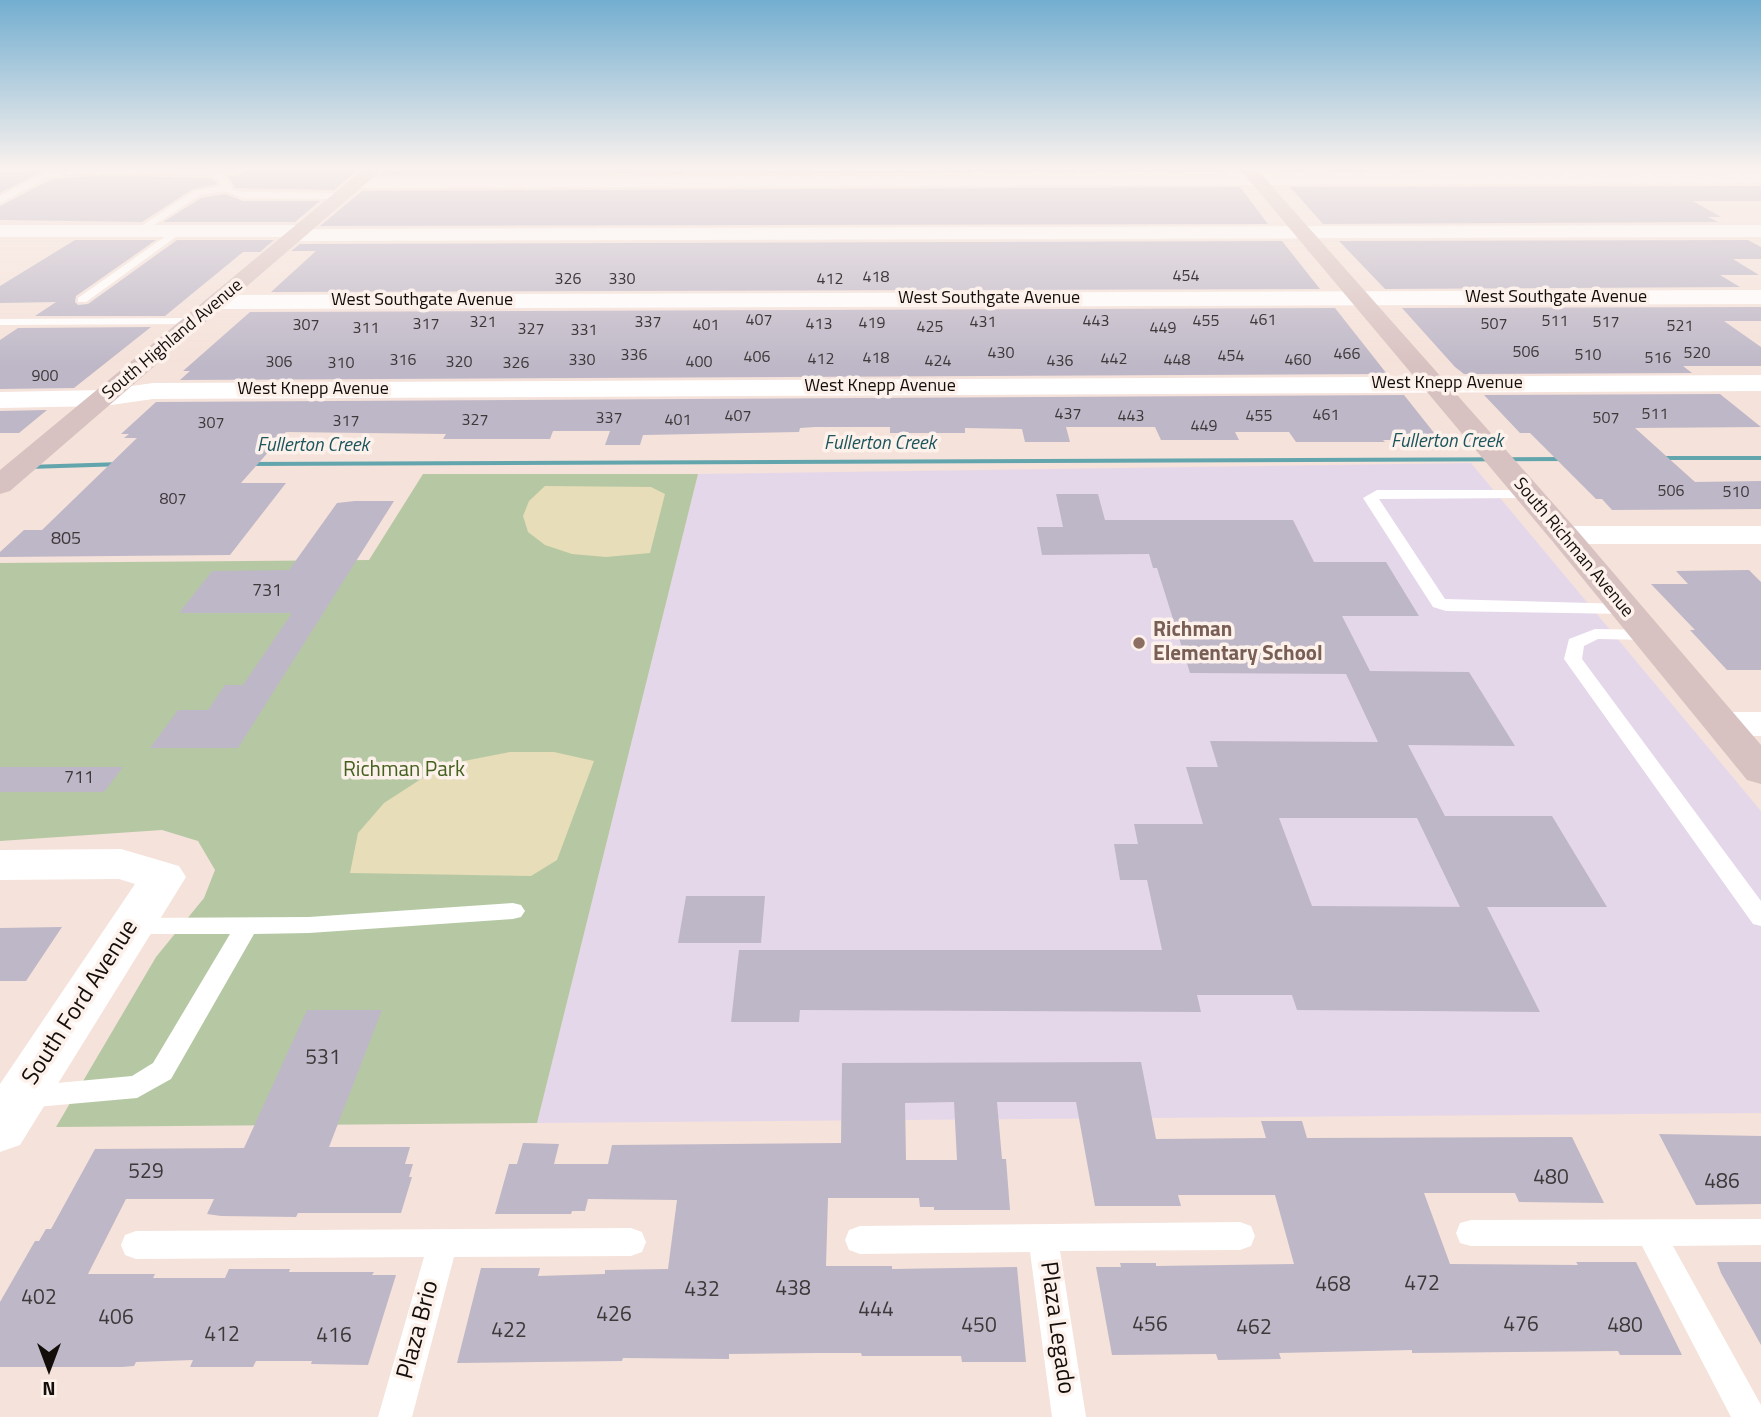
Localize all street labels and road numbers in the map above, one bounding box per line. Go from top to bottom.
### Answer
street label: South Highland Avenue [98,275,248,405]
street label: West Southgate Avenue [1465,287,1647,309]
street label: West Southgate Avenue [898,288,1080,310]
street label: West Southgate Avenue [331,290,513,312]
street label: West Knepp Avenue [1371,373,1523,395]
street label: West Knepp Avenue [804,376,956,398]
street label: West Knepp Avenue [237,379,389,401]
street label: South Richman Avenue [1508,474,1638,622]
street label: South Ford Avenue [17,915,145,1091]
street label: Plaza Legado [1032,1260,1080,1396]
street label: Plaza Brio [392,1277,446,1383]

